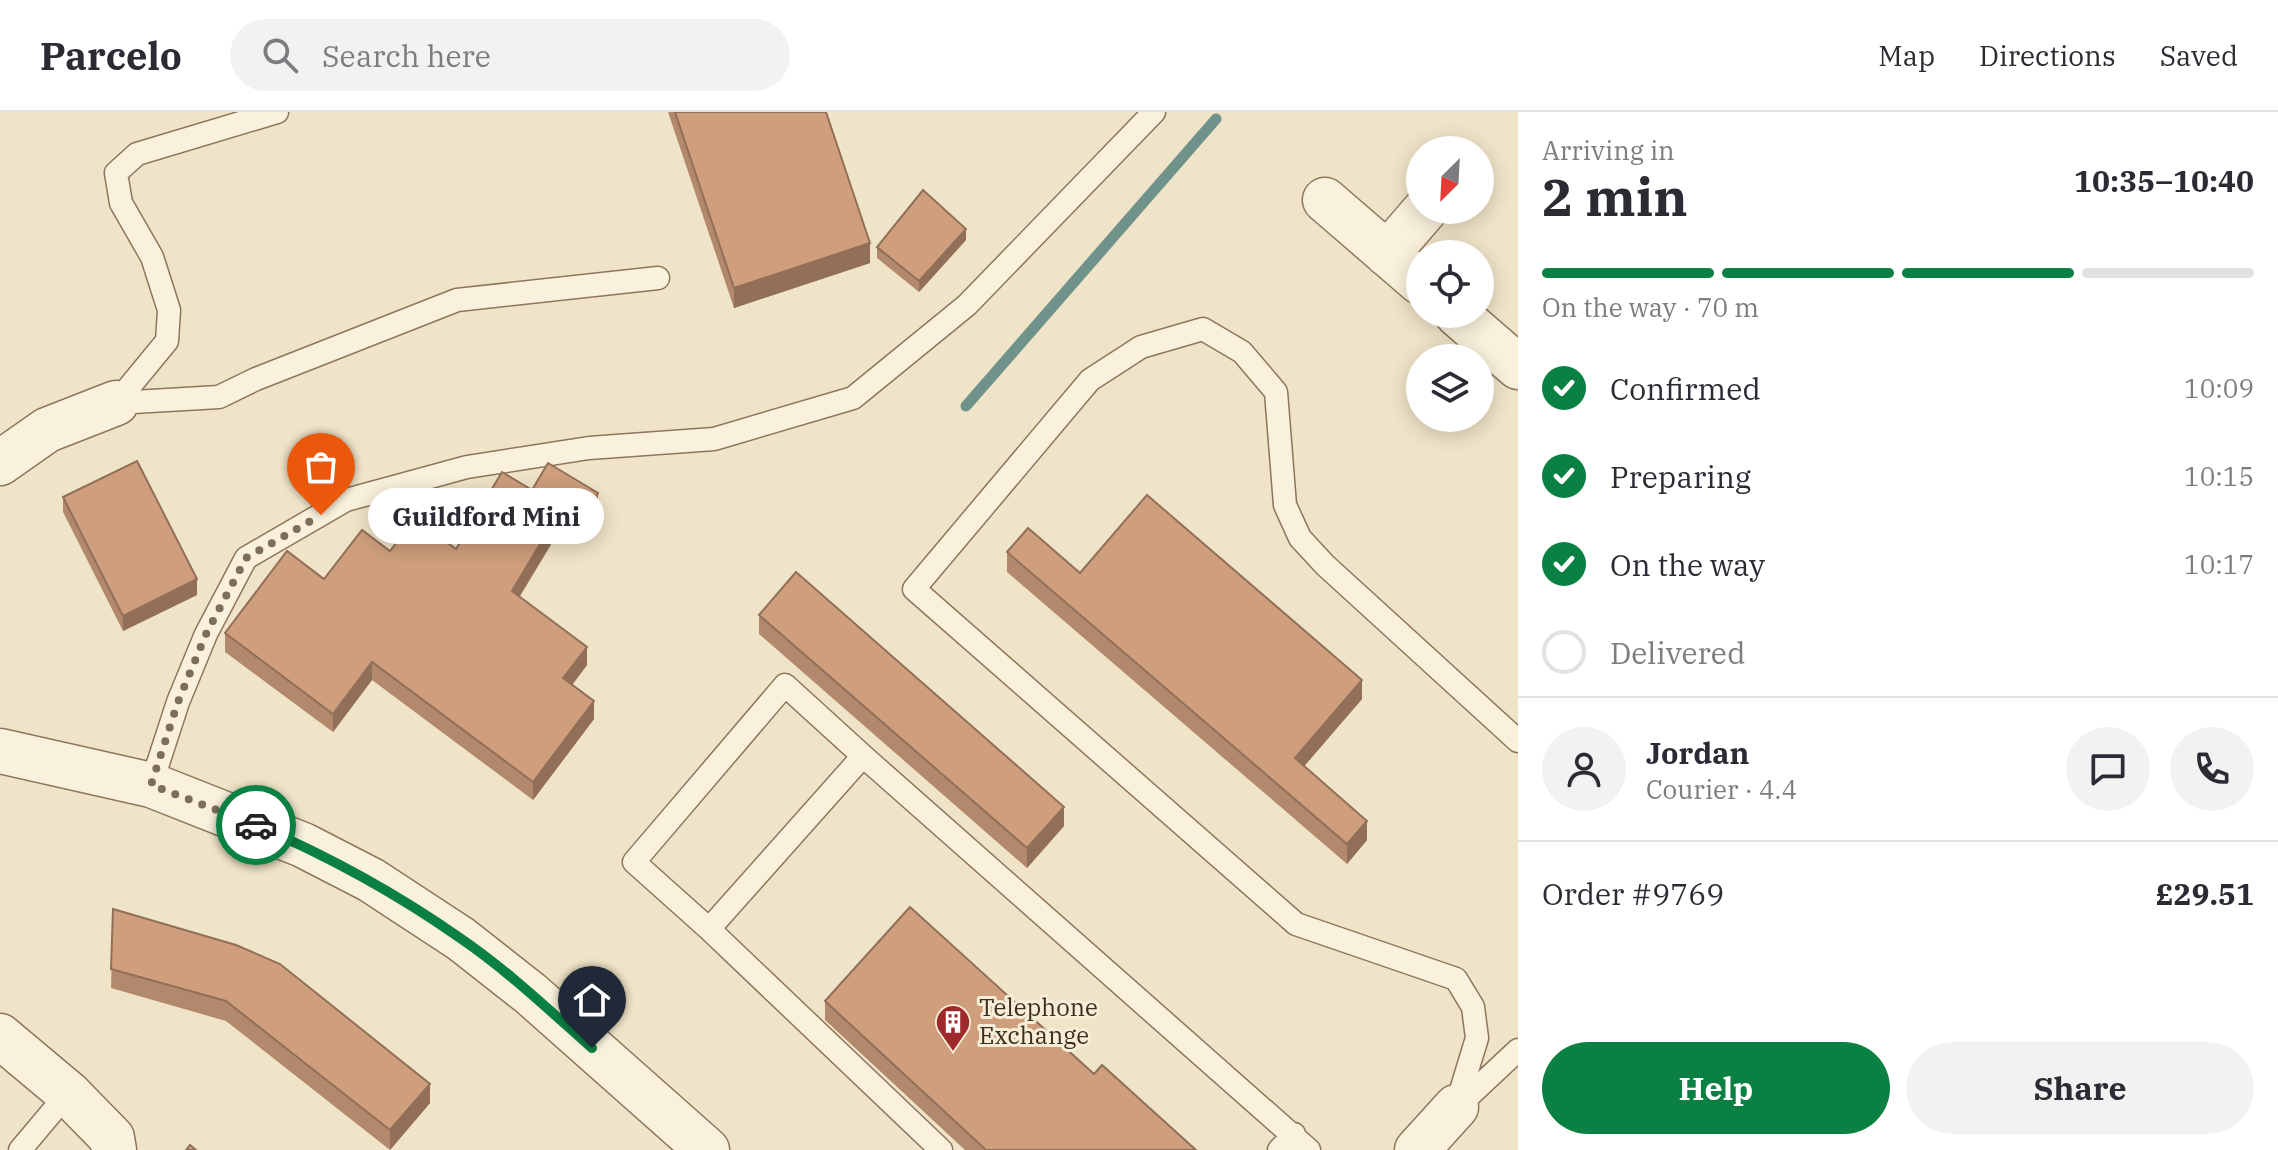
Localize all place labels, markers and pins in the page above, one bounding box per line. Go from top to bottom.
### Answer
pin [287,433,355,515]
callout: Guildford Mini [369,487,605,543]
pin [558,966,626,1048]
place label: Telephone Exchange [979,991,1098,1051]
building icon: Telephone Exchange [934,1003,972,1053]

